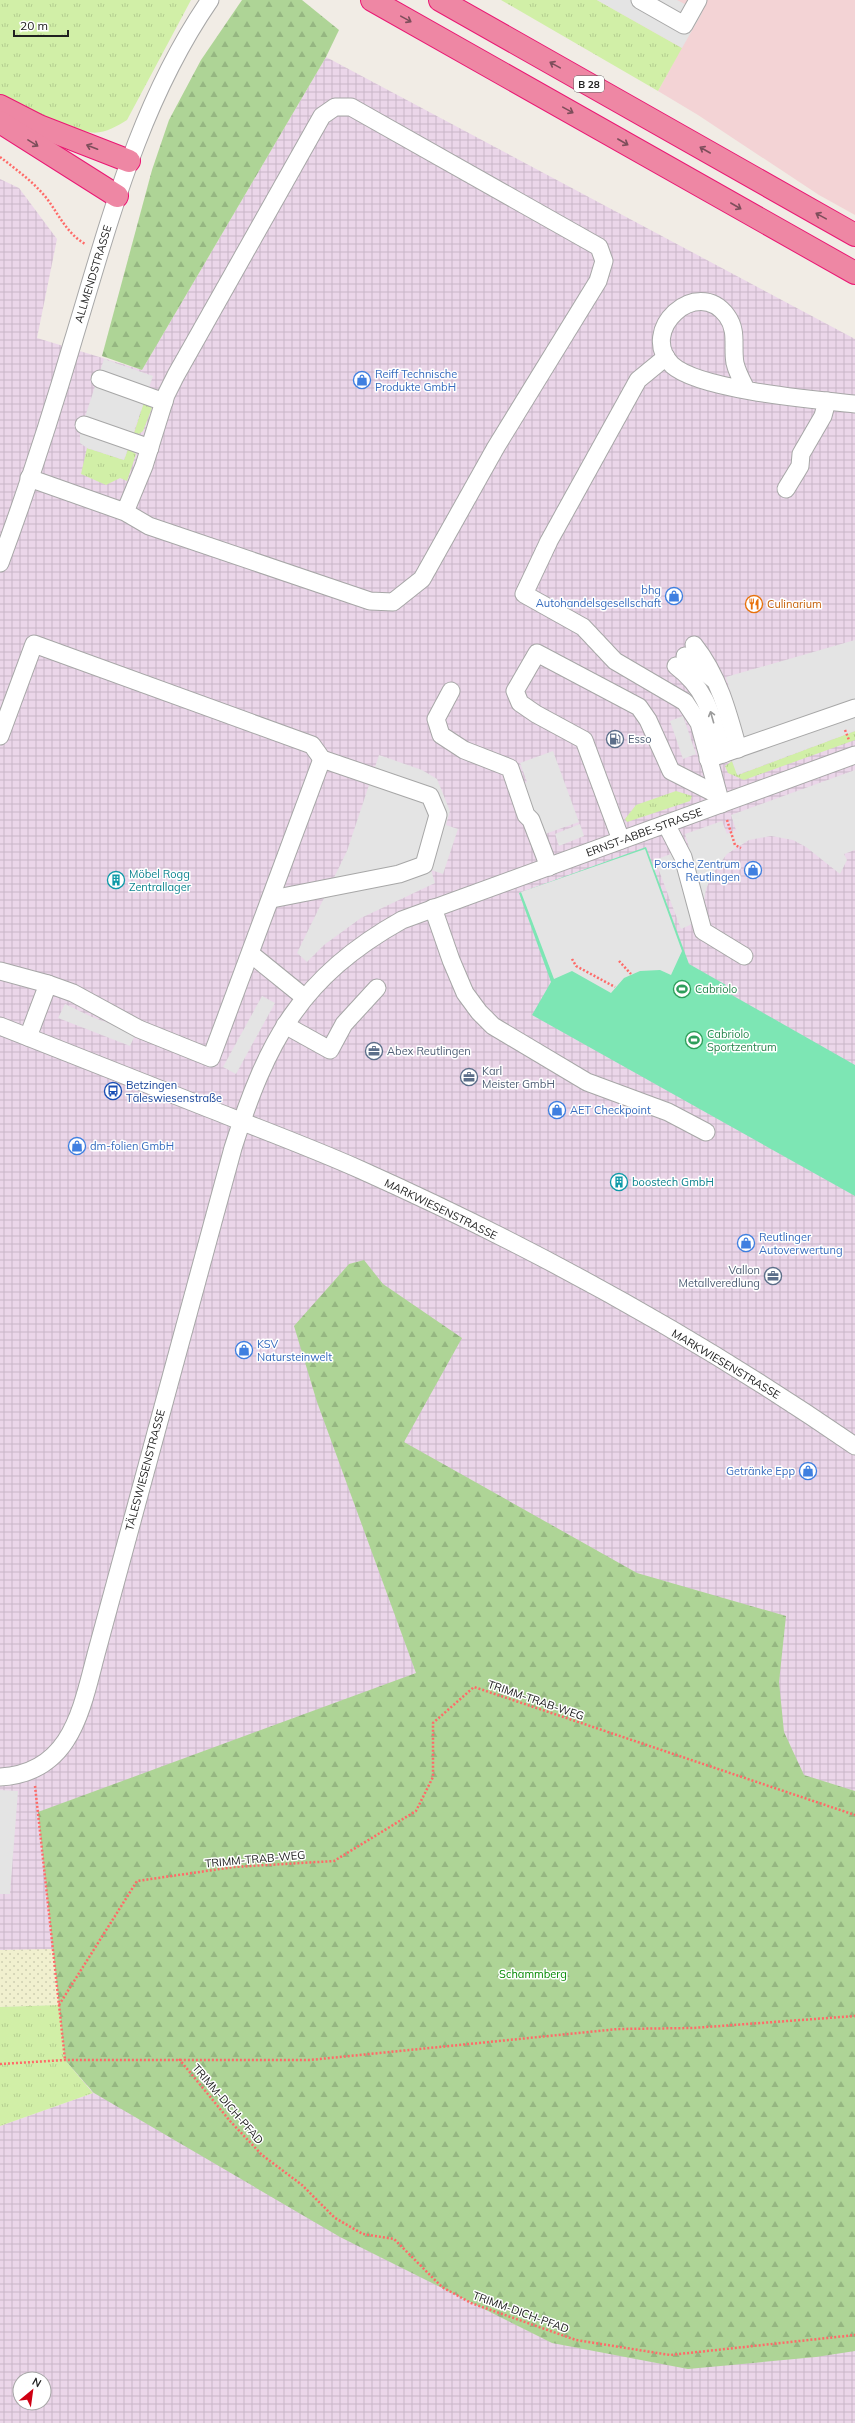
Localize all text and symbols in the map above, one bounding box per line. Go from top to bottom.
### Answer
scale bar [14,12,68,38]
one-way arrow [400,16,412,24]
text: 20 m [20,18,48,33]
one-way arrow [549,60,561,68]
road number: B 28 [574,76,604,92]
one-way arrow [562,107,574,115]
one-way arrow [617,138,629,146]
one-way arrow [27,139,39,147]
one-way arrow [87,143,99,151]
one-way arrow [699,146,711,154]
one-way arrow [730,202,742,210]
one-way arrow [815,211,827,219]
street label: ALLMENDSTRASSE [71,223,115,325]
place label: Reiff Technische Produkte GmbH [375,367,457,394]
shop icon: Reiff Technische Produkte GmbH [352,370,372,390]
place label: bhg Autohandelsgesellschaft [536,583,661,610]
shop icon: bhg Autohandelsgesellschaft [664,586,684,606]
restaurant icon: Culinarium [744,594,764,614]
place label: Culinarium [767,597,822,611]
one-way arrow [708,710,715,723]
fuel station icon: Esso [605,729,625,749]
place label: Esso [628,732,652,746]
street label: ERNST-ABBE-STRASSE [584,804,704,860]
place label: Porsche Zentrum Reutlingen [654,857,740,884]
shop icon: Porsche Zentrum Reutlingen [743,860,763,880]
place label: Möbel Rogg Zentrallager [129,867,191,894]
building icon: Möbel Rogg Zentrallager [106,870,126,890]
sports icon: Cabriolo [672,979,692,999]
place label: Cabriolo [695,982,737,996]
place label: Cabriolo Sportzentrum [707,1027,777,1054]
sports icon: Cabriolo Sportzentrum [684,1030,704,1050]
office icon: Abex Reutlingen [364,1041,384,1061]
place label: Abex Reutlingen [387,1044,471,1058]
place label: Karl Meister GmbH [482,1064,555,1091]
office icon: Karl Meister GmbH [459,1067,479,1087]
place label: Betzingen Täleswiesenstraße [126,1078,222,1105]
bus stop icon: Betzingen Täleswiesenstraße [103,1081,123,1101]
shop icon: AET Checkpoint [547,1100,567,1120]
place label: AET Checkpoint [570,1103,651,1117]
shop icon: dm-folien GmbH [67,1136,87,1156]
place label: dm-folien GmbH [90,1139,174,1153]
building icon: boostech GmbH [609,1172,629,1192]
place label: boostech GmbH [632,1175,714,1189]
street label: MARKWIESENSTRASSE [382,1176,500,1242]
place label: Reutlinger Autoverwertung [759,1230,843,1257]
shop icon: Reutlinger Autoverwertung [736,1233,756,1253]
place label: Vallon Metallveredlung [679,1263,760,1290]
office icon: Vallon Metallveredlung [763,1266,783,1286]
street label: MARKWIESENSTRASSE [669,1326,783,1402]
place label: KSV Natursteinwelt [257,1337,332,1364]
shop icon: KSV Natursteinwelt [234,1340,254,1360]
street label: TÄLESWIESENSTRASSE [122,1408,168,1532]
shop icon: Getränke Epp [798,1461,818,1481]
place label: Getränke Epp [726,1464,795,1478]
street label: TRIMM-TRAB-WEG [486,1677,586,1723]
street label: TRIMM-TRAB-WEG [204,1848,306,1870]
park label: Schammberg [499,1967,567,1981]
street label: TRIMM-DICH-PFAD [189,2061,267,2147]
street label: TRIMM-DICH-PFAD [471,2288,571,2336]
north arrow [12,2371,52,2411]
text: N [30,2374,44,2390]

